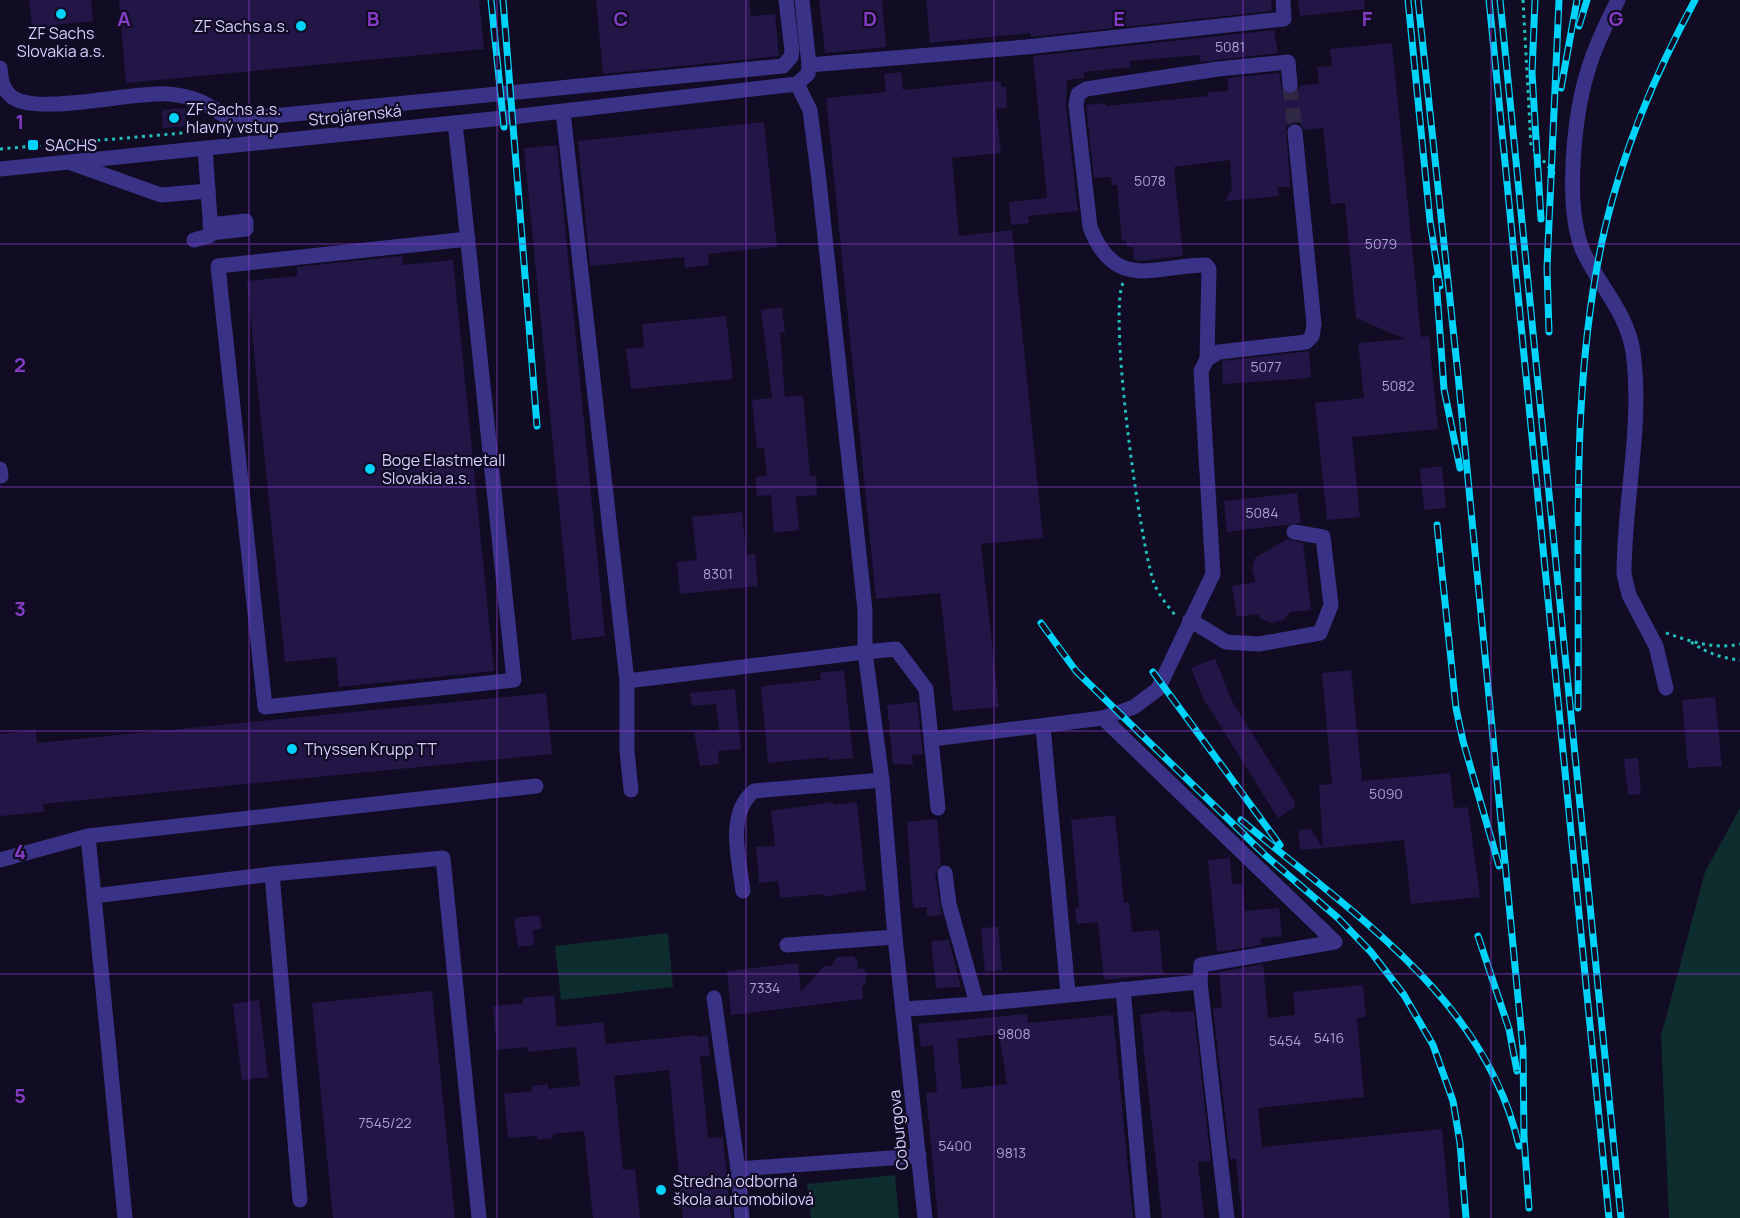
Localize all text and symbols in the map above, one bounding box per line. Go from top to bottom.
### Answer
text: A [117,5,131,32]
text: B [367,5,380,32]
text: C [614,5,628,32]
text: D [863,5,877,32]
text: E [1113,5,1125,32]
text: F [1362,5,1373,32]
text: G [1609,5,1624,32]
marker: ZF Sachs Slovakia a.s. [54,7,68,21]
place label: ZF Sachs a.s. [194,15,289,37]
marker: ZF Sachs a.s. [294,19,308,33]
place label: ZF Sachs Slovakia a.s. [17,22,105,62]
house number: 5081 [1215,37,1245,56]
place label: ZF Sachs a.s. hlavný vstup [186,98,281,138]
street label: Strojárenská [307,99,403,131]
text: 1 [16,108,24,135]
marker: ZF Sachs a.s. hlavný vstup [167,111,181,125]
place label: SACHS [45,134,97,156]
marker: SACHS [26,138,40,152]
house number: 5078 [1134,171,1166,190]
house number: 5079 [1365,234,1397,253]
text: 2 [14,351,26,378]
house number: 5077 [1250,357,1282,376]
house number: 5082 [1382,376,1414,395]
place label: Boge Elastmetall Slovakia a.s. [382,449,505,489]
marker: Boge Elastmetall Slovakia a.s. [363,462,377,476]
house number: 5084 [1245,503,1279,522]
house number: 8301 [703,564,733,583]
text: 3 [14,595,26,622]
place label: Thyssen Krupp TT [304,738,438,760]
marker: Thyssen Krupp TT [285,742,299,756]
house number: 5090 [1369,784,1403,803]
text: 4 [14,838,26,865]
house number: 7334 [750,978,780,997]
house number: 9808 [997,1024,1031,1043]
house number: 5416 [1314,1028,1344,1047]
house number: 5454 [1269,1031,1301,1050]
text: 5 [14,1082,26,1109]
street label: Coburgova [883,1089,913,1171]
house number: 7545/22 [359,1113,411,1132]
house number: 5400 [938,1136,972,1155]
house number: 9813 [996,1143,1026,1162]
place label: Stredná odborná škola automobilová [673,1170,814,1210]
marker: Stredná odborná škola automobilová [654,1183,668,1197]

